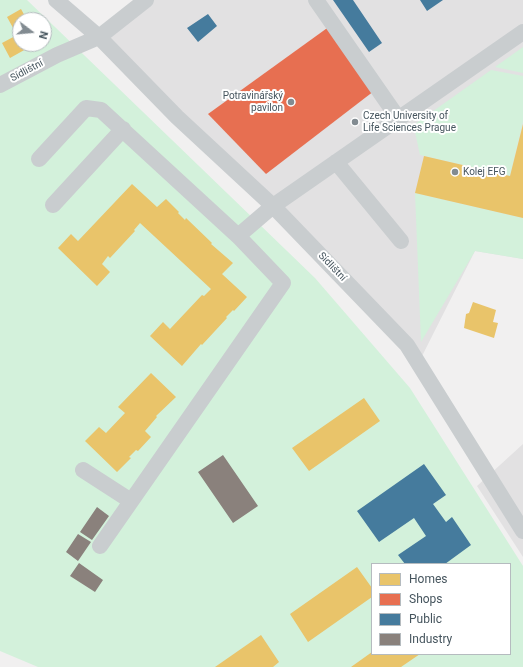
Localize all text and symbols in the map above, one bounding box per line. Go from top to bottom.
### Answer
north arrow [12,12,52,52]
text: N [36,30,50,41]
street label: Sídlištní [9,57,45,85]
place label: Potravinářský pavilon [223,90,283,114]
marker: Potravinářský pavilon [286,97,296,107]
place label: Czech University of Life Sciences Prague [363,110,456,134]
marker: Czech University of Life Sciences Prague [350,117,360,127]
place label: Kolej EFG [463,166,505,178]
marker: Kolej EFG [450,167,460,177]
street label: Sídlištní [315,250,349,284]
legend [371,563,511,655]
text: Homes [409,572,447,586]
text: Shops [409,592,443,606]
text: Public [409,612,442,626]
text: Industry [409,632,452,646]

